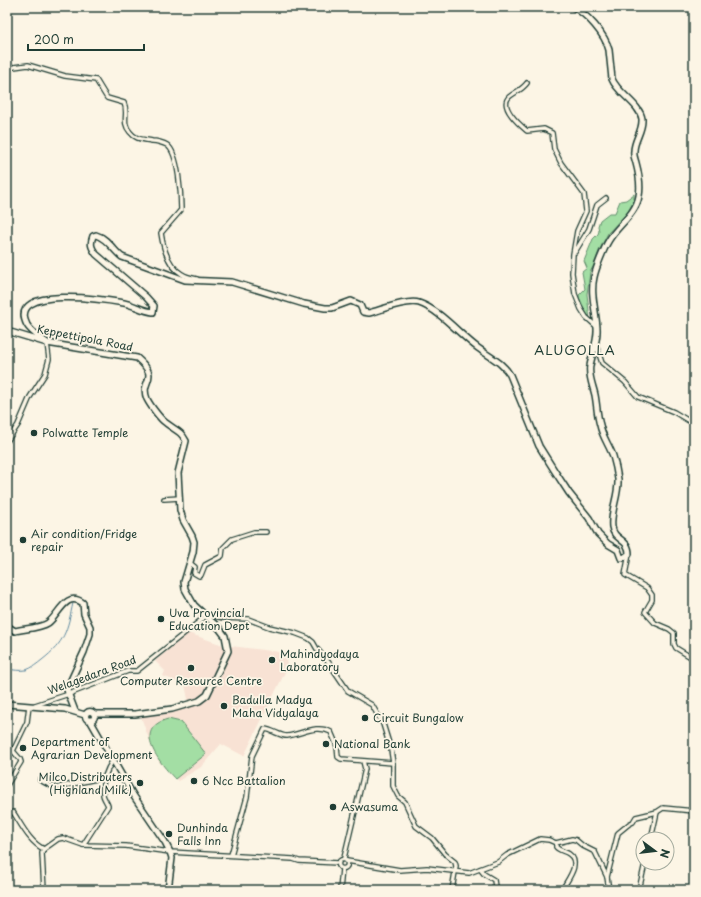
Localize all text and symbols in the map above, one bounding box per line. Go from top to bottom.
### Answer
scale bar [28,26,144,52]
text: 200 m [34,30,74,48]
street label: Keppettipola Road [36,320,135,355]
district label: ALUGOLLA [534,340,616,359]
place label: Polwatte Temple [42,424,129,441]
marker: Polwatte Temple [29,428,39,438]
place label: Air condition/Fridge repair [31,525,137,555]
marker: Air condition/Fridge repair [18,535,28,545]
place label: Uva Provincial Education Dept [169,604,250,634]
marker: Uva Provincial Education Dept [156,614,166,624]
place label: Mahindyodaya Laboratory [280,645,360,675]
street label: Welagedara Road [45,651,139,698]
marker: Mahindyodaya Laboratory [267,655,277,665]
marker: Computer Resource Centre [186,663,196,673]
place label: Computer Resource Centre [120,672,262,689]
place label: Badulla Madya Maha Vidyalaya [232,691,319,721]
marker: Badulla Madya Maha Vidyalaya [219,701,229,711]
place label: Circuit Bungalow [373,709,464,726]
marker: Circuit Bungalow [360,713,370,723]
place label: Department of Agrarian Development [31,733,153,763]
place label: National Bank [334,735,411,752]
marker: National Bank [321,739,331,749]
marker: Department of Agrarian Development [18,743,28,753]
place label: Milco Distributers (Highland Milk) [38,768,132,798]
place label: 6 Ncc Battalion [202,772,286,789]
marker: 6 Ncc Battalion [189,776,199,786]
marker: Milco Distributers (Highland Milk) [135,778,145,788]
place label: Aswasuma [341,798,398,815]
marker: Aswasuma [328,802,338,812]
place label: Dunhinda Falls Inn [177,819,228,849]
marker: Dunhinda Falls Inn [164,829,174,839]
north arrow [635,831,675,871]
text: N [656,847,674,860]

